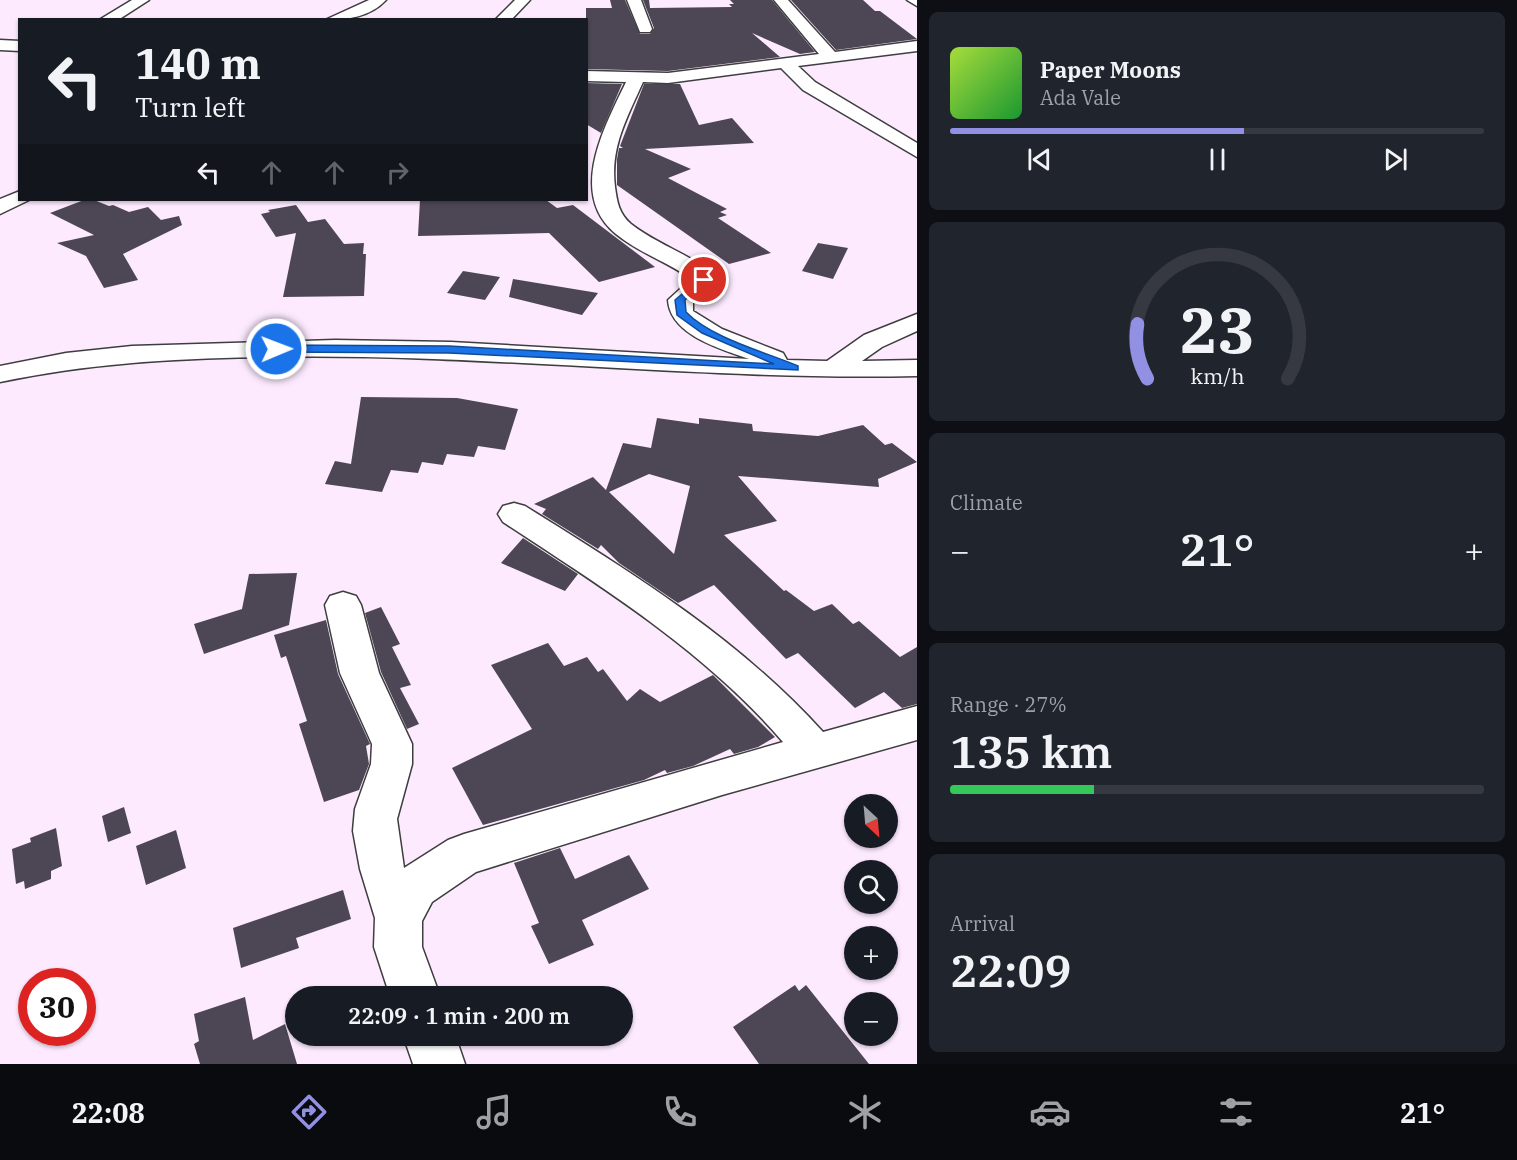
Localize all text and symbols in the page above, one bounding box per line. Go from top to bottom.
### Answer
text: 140 m [135,36,261,91]
icon: left [36,42,114,120]
text: Paper Moons [1040,55,1181,84]
text: Ada Vale [1040,84,1121,111]
text: Turn left [135,89,246,124]
icon: previous [1023,143,1056,176]
icon: pause [1201,143,1234,176]
icon: next [1379,143,1412,176]
icon: left [192,156,225,189]
icon: ahead [255,156,288,189]
icon: ahead [318,156,351,189]
icon: right [381,156,414,189]
pin [678,254,729,305]
icon: arrive [687,263,720,296]
text: 23 [1180,289,1254,370]
position arrow [244,317,308,381]
text: km/h [1190,362,1244,390]
text: Climate [950,489,1023,516]
text: 21° [1179,520,1255,578]
text: − [950,529,970,572]
text: + [1464,529,1484,572]
text: Range · 27% [950,691,1067,718]
text: 135 km [950,722,1112,780]
north arrow [844,794,898,848]
map controls [844,794,898,1046]
button: search [844,860,898,914]
text: Arrival [950,910,1015,937]
button: + [844,926,898,980]
text: 22:09 [950,941,1071,999]
speed limit sign: 30 [18,968,96,1046]
button: − [844,992,898,1046]
text: 22:09 · 1 min · 200 m [348,1001,570,1030]
icon: directions [288,1091,330,1133]
icon: music [473,1091,515,1133]
icon: phone [659,1091,701,1133]
icon: climate [844,1091,886,1133]
icon: car [1029,1091,1071,1133]
icon: filters [1215,1091,1257,1133]
text: 22:08 [72,1095,145,1130]
text: 21° [1400,1095,1445,1130]

